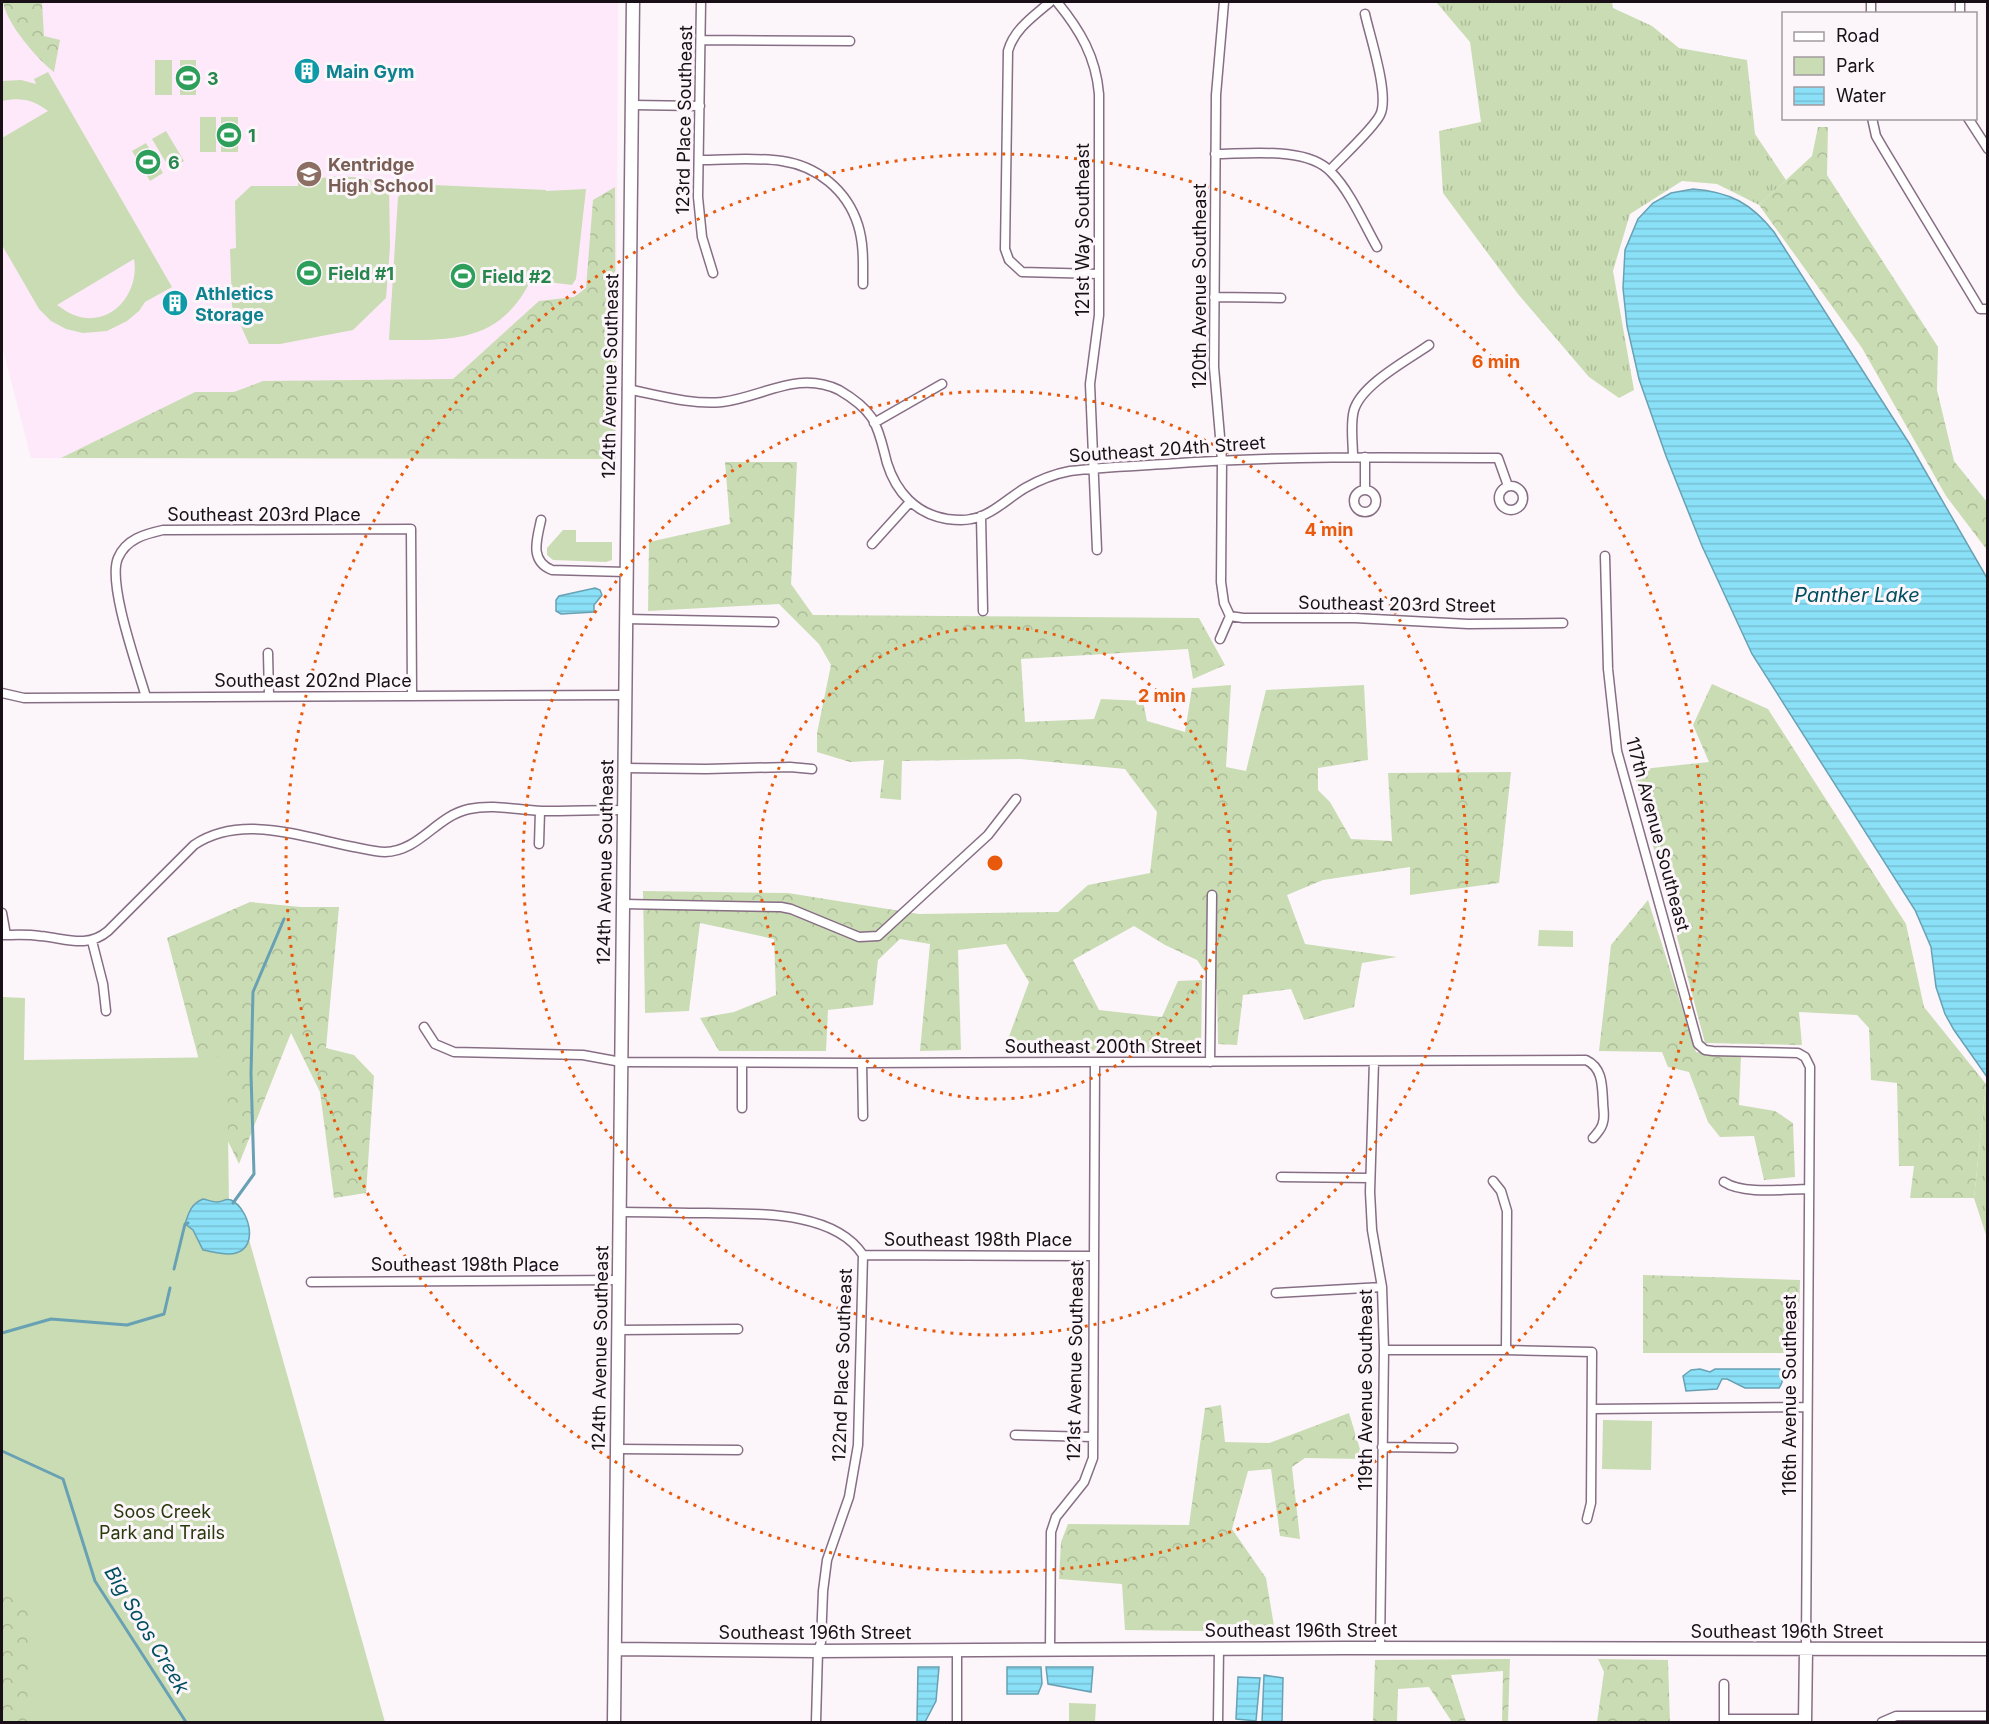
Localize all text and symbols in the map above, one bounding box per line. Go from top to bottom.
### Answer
legend [1782,12,1977,120]
street label: 123rd Place Southeast [672,25,696,215]
text: Road [1836,25,1879,46]
text: Park [1836,55,1875,76]
building icon: Main Gym [292,56,322,86]
place label: Main Gym [326,61,414,82]
sports icon: 3 [173,63,203,93]
place label: 3 [207,68,219,89]
text: Water [1836,85,1886,106]
sports icon: 1 [214,120,244,150]
place label: 1 [248,125,256,146]
street label: 121st Way Southeast [1072,143,1093,317]
sports icon: 6 [133,147,163,177]
place label: 6 [168,152,180,173]
place label: Kentridge High School [328,154,434,196]
school or university icon: Kentridge High School [294,159,324,189]
street label: 120th Avenue Southeast [1189,183,1210,389]
sports icon: Field #1 [294,258,324,288]
sports icon: Field #2 [448,261,478,291]
place label: Field #1 [328,263,394,284]
place label: Field #2 [482,266,552,287]
street label: 124th Avenue Southeast [598,273,622,479]
place label: Athletics Storage [195,283,274,325]
building icon: Athletics Storage [160,288,190,318]
text: 6 min [1472,351,1520,372]
street label: Southeast 204th Street [1068,432,1266,466]
street label: Southeast 203rd Place [167,504,361,525]
text: 4 min [1305,519,1353,540]
water label: Panther Lake [1794,583,1920,607]
street label: Southeast 203rd Street [1298,592,1496,616]
street label: Southeast 202nd Place [214,670,412,691]
text: 2 min [1138,685,1186,706]
street label: 117th Avenue Southeast [1622,734,1694,934]
street label: 124th Avenue Southeast [593,759,617,965]
centre of rings [985,853,1005,873]
street label: Southeast 200th Street [1004,1036,1202,1057]
street label: Southeast 198th Place [884,1229,1072,1250]
street label: 124th Avenue Southeast [588,1245,612,1451]
street label: Southeast 198th Place [371,1254,559,1275]
street label: 121st Avenue Southeast [1063,1261,1087,1461]
street label: 122nd Place Southeast [828,1268,856,1462]
street label: 119th Avenue Southeast [1355,1289,1376,1491]
street label: 116th Avenue Southeast [1779,1294,1800,1496]
park label: Soos Creek Park and Trails [99,1501,225,1543]
water label: Big Soos Creek [99,1562,195,1699]
street label: Southeast 196th Street [1205,1620,1398,1641]
street label: Southeast 196th Street [1691,1621,1884,1642]
street label: Southeast 196th Street [719,1622,912,1643]

